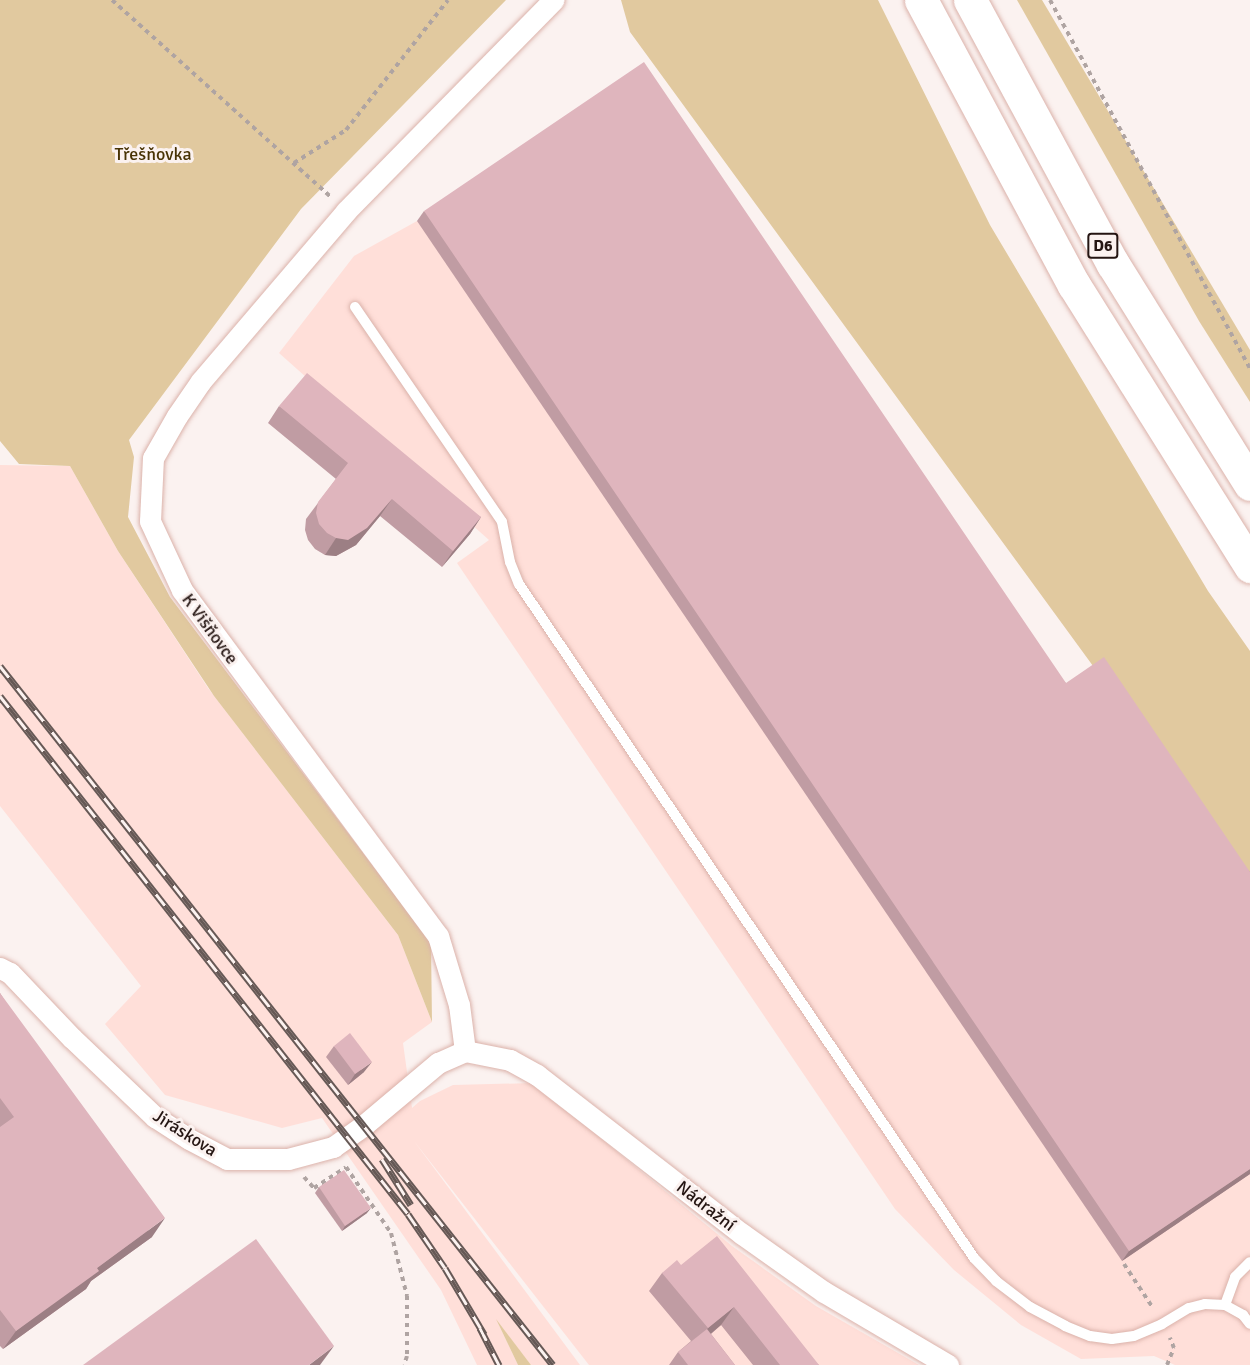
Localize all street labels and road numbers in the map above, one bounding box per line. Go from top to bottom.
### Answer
road number: D6 [1086,233,1120,259]
street label: K Višňovce [177,589,243,669]
street label: Jiráskova [149,1105,221,1161]
street label: Nádražní [672,1176,740,1236]

